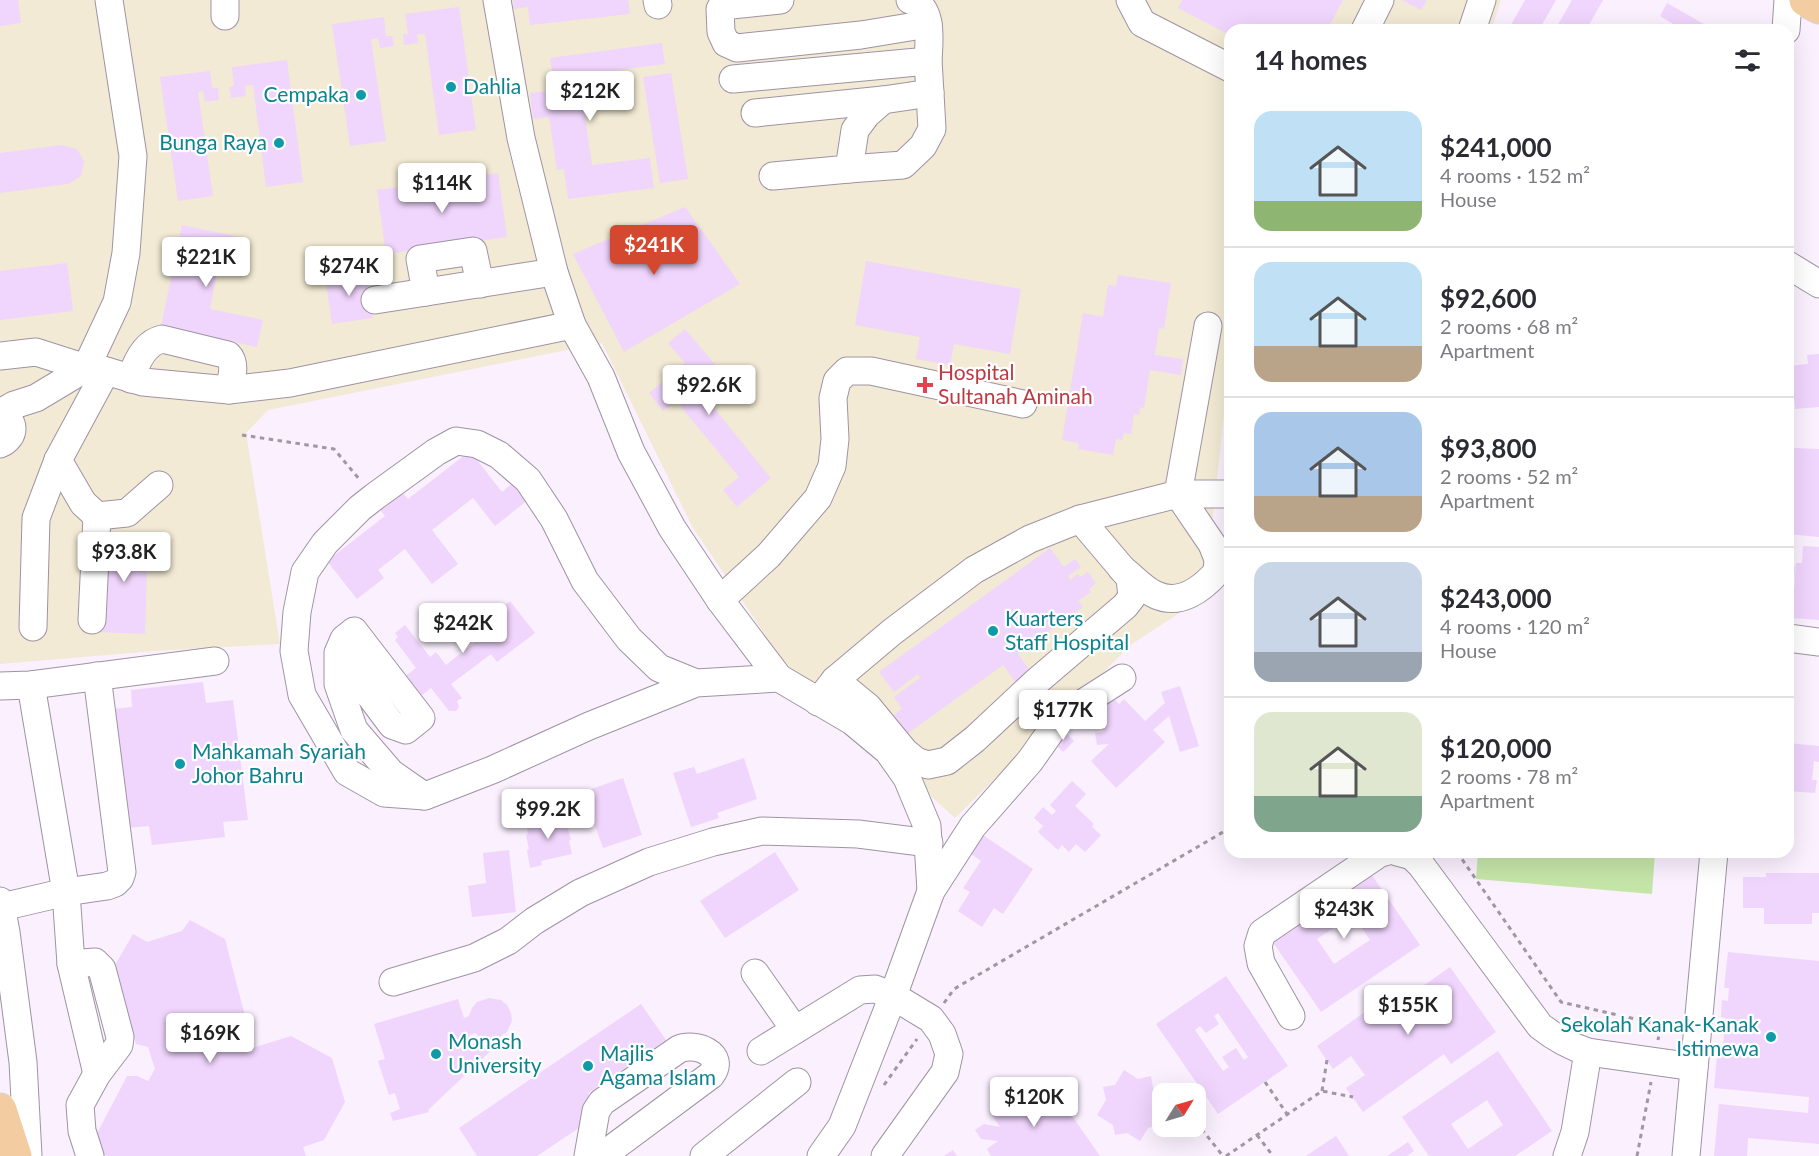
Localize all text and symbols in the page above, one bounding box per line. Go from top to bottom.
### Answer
text: 14 homes [1254,44,1367,76]
icon: filters [1731,44,1764,77]
pin: $212K [548,71,632,122]
place label: Dahlia [463,73,521,98]
text: $212K [560,78,620,102]
marker: Dahlia [444,80,458,94]
place label: Cempaka [264,81,349,106]
marker: Cempaka [354,88,368,102]
place label: Bunga Raya [159,129,267,154]
text: $241,000 [1440,131,1552,163]
icon: home [1302,135,1374,207]
marker: Bunga Raya [272,136,286,150]
pin: $114K [400,163,484,214]
text: 4 rooms · 152 m² [1440,163,1590,187]
text: $114K [412,170,472,194]
text: House [1440,187,1497,211]
pin: $241K [612,225,696,276]
text: $241K [624,232,684,256]
pin: $221K [164,237,248,288]
text: $221K [176,244,236,268]
pin: $274K [307,246,391,297]
text: $274K [319,253,379,277]
text: $92,600 [1440,282,1537,314]
icon: home [1302,286,1374,358]
text: 2 rooms · 68 m² [1440,314,1578,338]
text: Apartment [1440,338,1534,362]
place label: Hospital Sultanah Aminah [938,359,1093,408]
pin: $92.6K [660,365,758,416]
text: $92.6K [677,372,741,396]
marker: Hospital Sultanah Aminah [916,376,934,394]
text: $93,800 [1440,432,1537,464]
icon: home [1302,436,1374,508]
text: 2 rooms · 52 m² [1440,464,1578,488]
text: Apartment [1440,488,1534,512]
pin: $93.8K [75,532,173,583]
text: $93.8K [92,539,156,563]
text: $243,000 [1440,582,1552,614]
icon: home [1302,586,1374,658]
pin: $242K [421,603,505,654]
place label: Kuarters Staff Hospital [1005,605,1129,654]
text: $242K [433,610,493,634]
text: 4 rooms · 120 m² [1440,614,1590,638]
marker: Kuarters Staff Hospital [986,624,1000,638]
text: House [1440,638,1497,662]
pin: $177K [1021,690,1105,741]
text: $177K [1033,697,1093,721]
text: $120,000 [1440,732,1552,764]
icon: home [1302,736,1374,808]
place label: Mahkamah Syariah Johor Bahru [192,738,366,787]
marker: Mahkamah Syariah Johor Bahru [173,757,187,771]
text: 2 rooms · 78 m² [1440,764,1578,788]
text: Apartment [1440,788,1534,812]
pin: $99.2K [499,789,597,840]
text: $99.2K [516,796,580,820]
pin: $243K [1302,889,1386,940]
text: $243K [1314,896,1374,920]
pin: $155K [1366,985,1450,1036]
text: $155K [1378,992,1438,1016]
place label: Sekolah Kanak-Kanak Istimewa [1561,1011,1759,1060]
pin: $169K [168,1013,252,1064]
text: $169K [180,1020,240,1044]
place label: Monash University [448,1028,542,1077]
marker: Sekolah Kanak-Kanak Istimewa [1764,1030,1778,1044]
place label: Majlis Agama Islam [600,1040,716,1089]
marker: Monash University [429,1047,443,1061]
marker: Majlis Agama Islam [581,1059,595,1073]
pin: $120K [992,1077,1076,1128]
north arrow [1152,1083,1206,1137]
map controls [1152,1083,1206,1137]
text: $120K [1004,1084,1064,1108]

